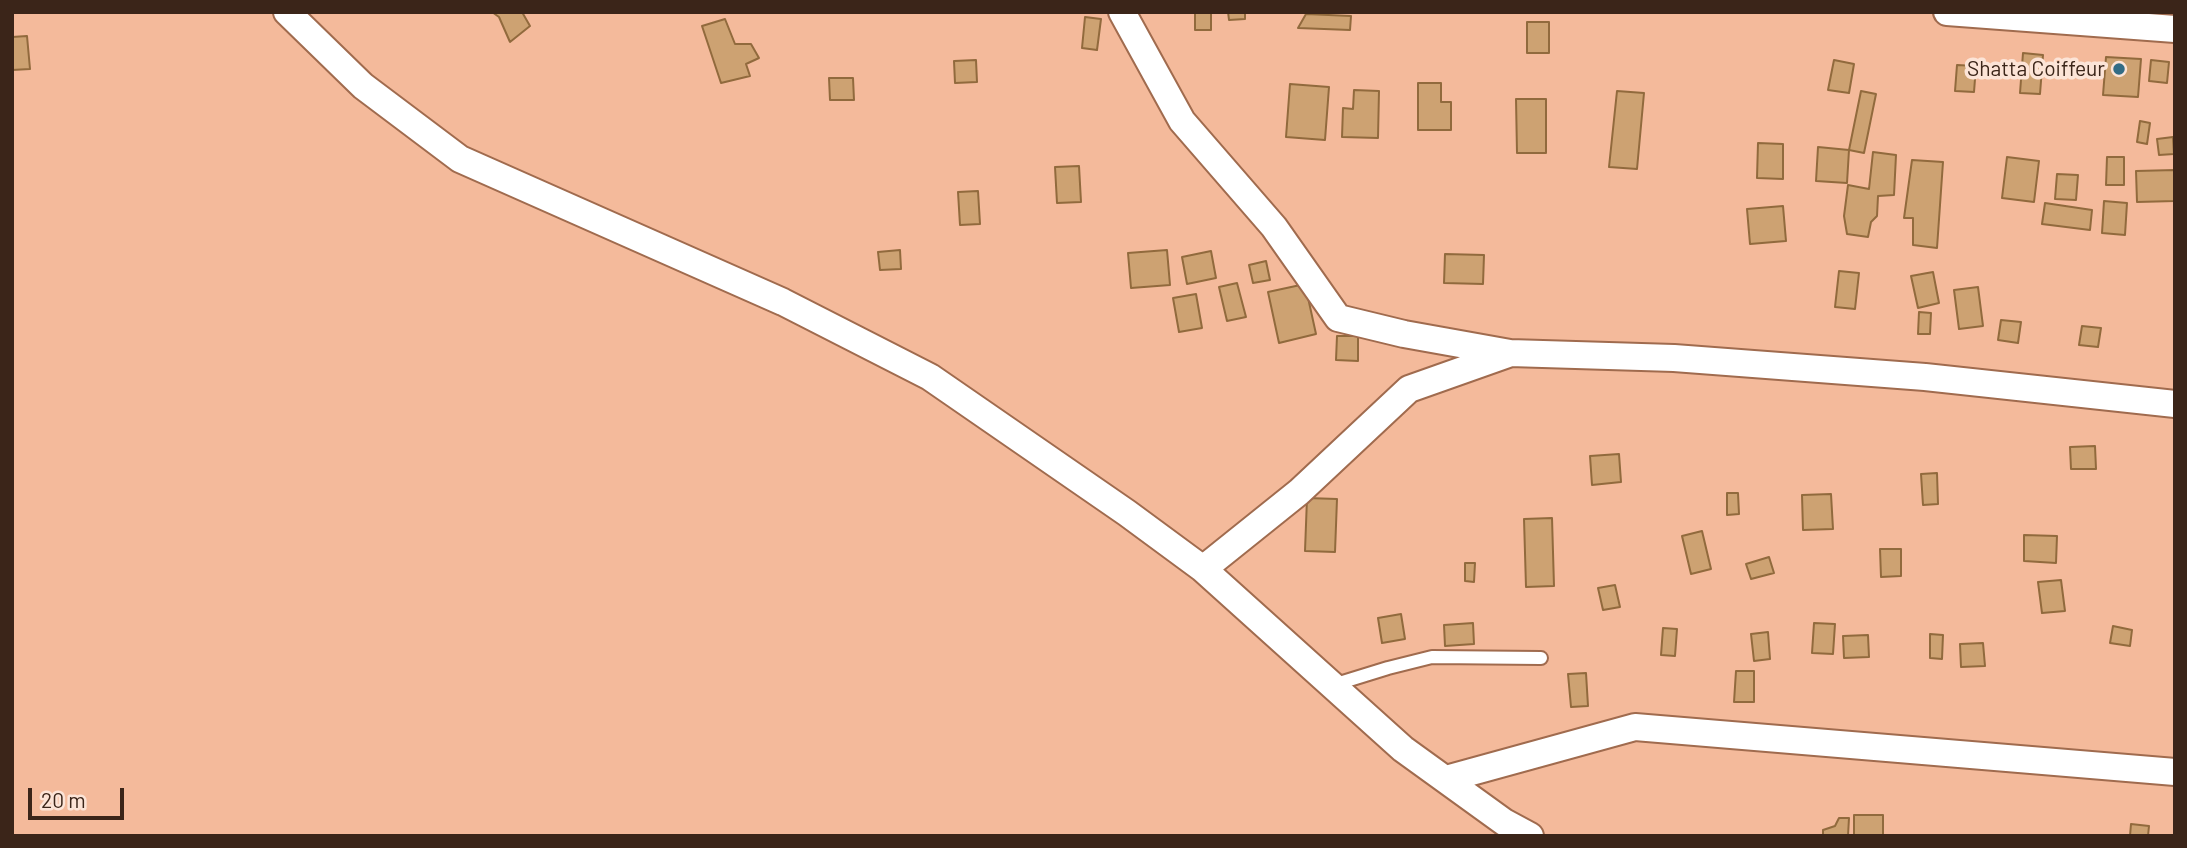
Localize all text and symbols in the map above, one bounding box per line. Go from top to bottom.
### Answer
place label: Shatta Coiffeur [1967,56,2105,82]
marker: Shatta Coiffeur [2111,61,2127,77]
scale bar [32,774,128,818]
text: 20 m [41,787,86,812]

